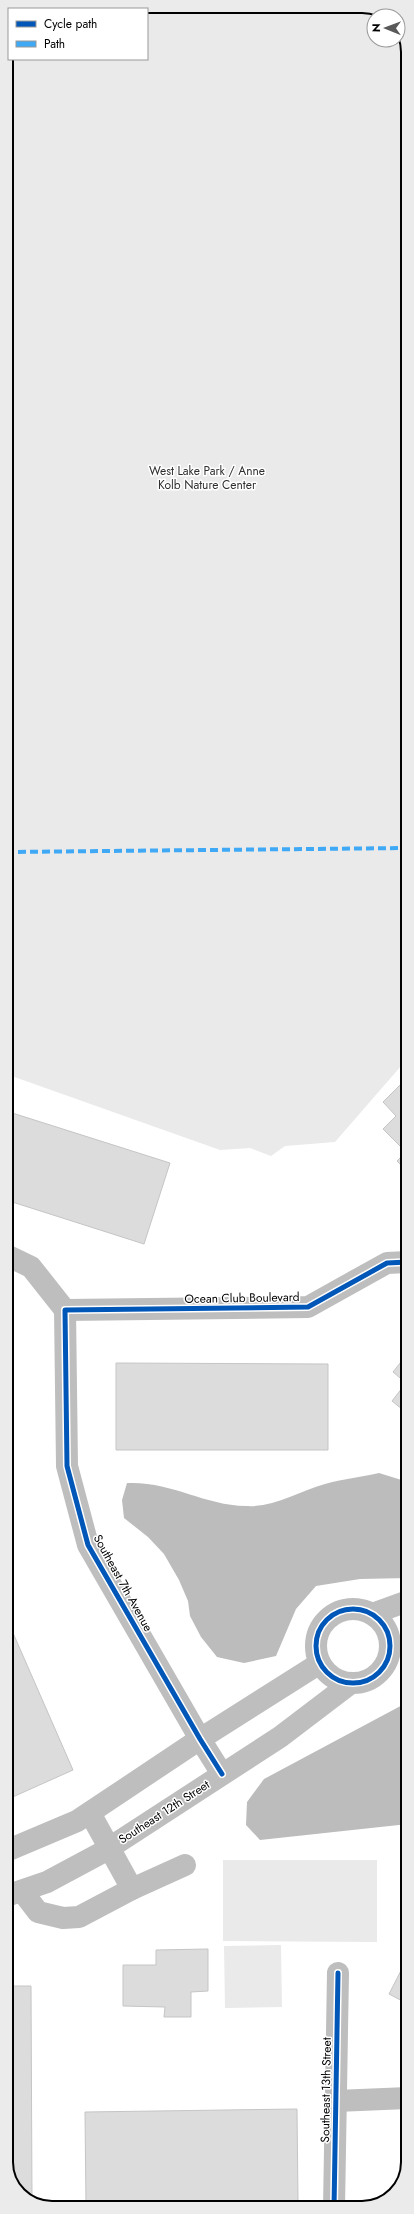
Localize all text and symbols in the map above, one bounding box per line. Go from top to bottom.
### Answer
legend [8,8,148,60]
north arrow [366,8,406,48]
text: Cycle path [44,15,97,33]
text: N [368,23,384,32]
text: Path [44,35,65,53]
park label: West Lake Park / Anne Kolb Nature Center [149,462,265,494]
street label: Ocean Club Boulevard [184,1288,300,1308]
street label: Southeast 7th Avenue [89,1531,157,1635]
street label: Southeast 12th Street [115,1776,213,1848]
street label: Southeast 13th Street [316,2037,336,2143]

